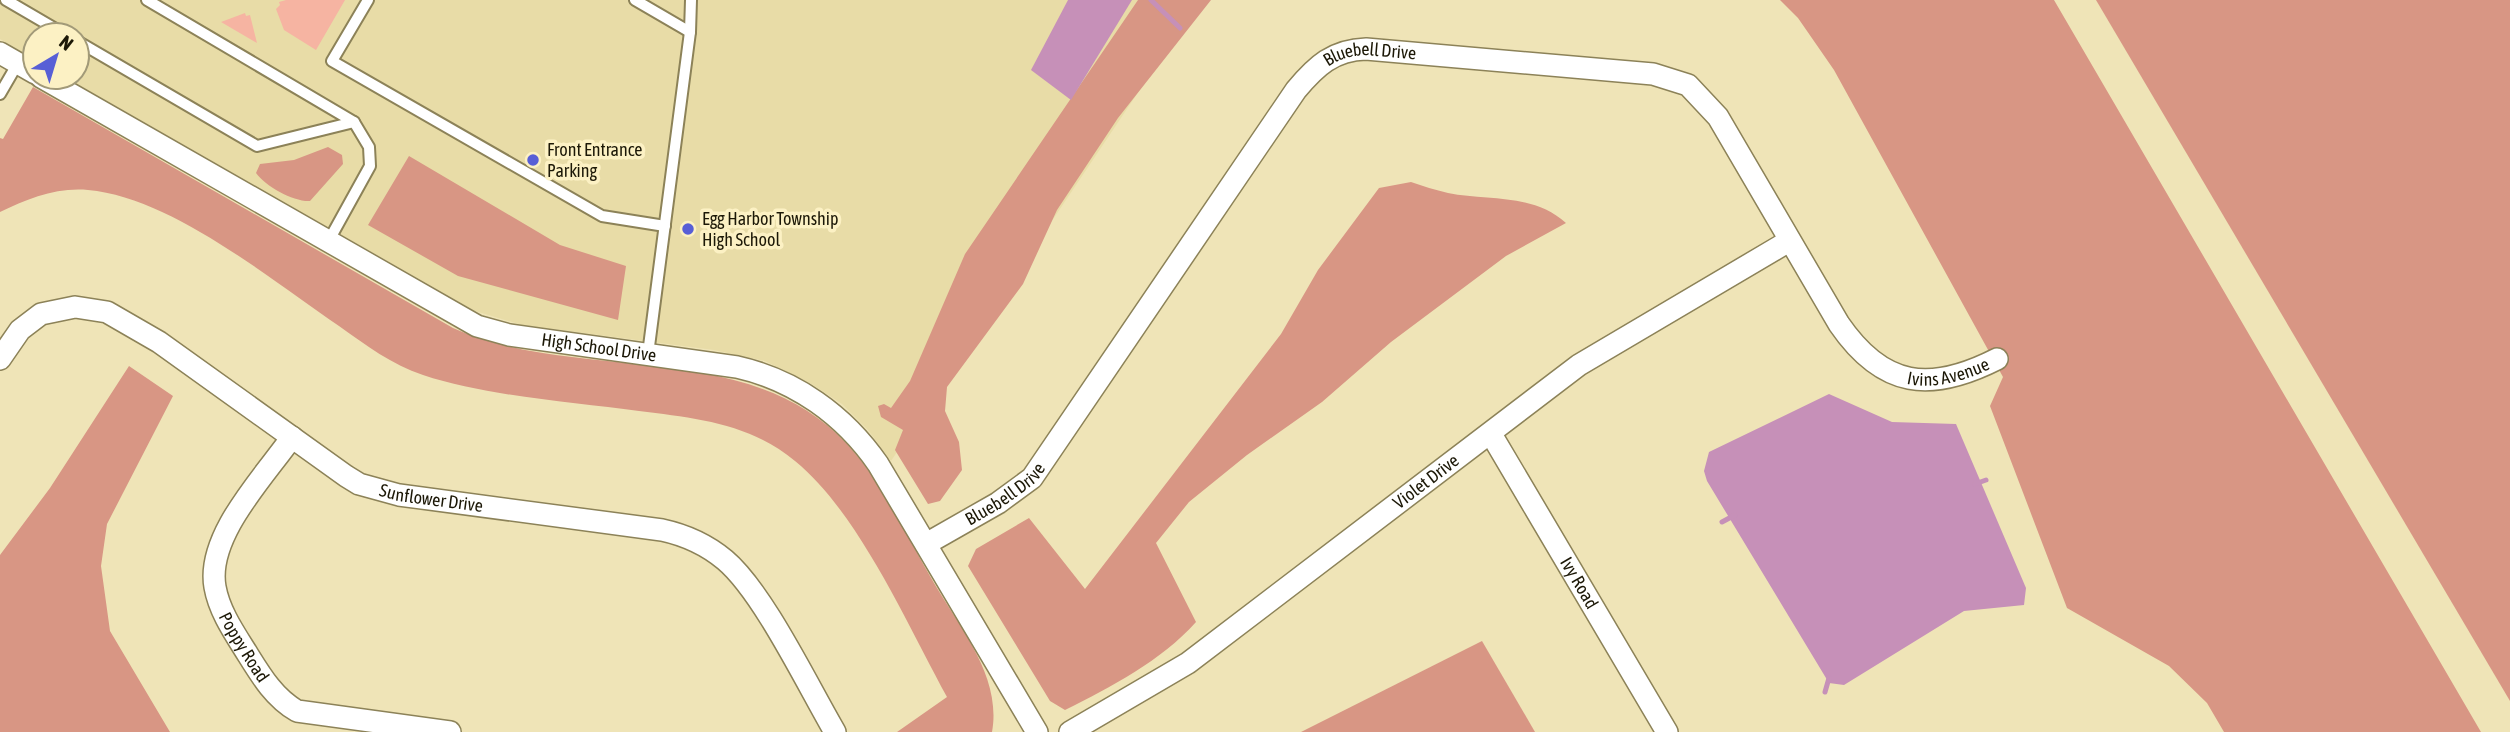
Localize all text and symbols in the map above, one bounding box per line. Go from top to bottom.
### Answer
north arrow [21,21,91,91]
text: N [55,30,78,55]
street label: Bluebell Drive [1319,38,1417,70]
place label: Front Entrance Parking [547,139,643,181]
marker: Front Entrance Parking [525,152,541,168]
place label: Egg Harbor Township High School [702,208,839,250]
marker: Egg Harbor Township High School [680,221,696,237]
street label: High School Drive [540,329,658,366]
street label: Ivins Avenue [1906,353,1992,390]
street label: Violet Drive [1389,450,1463,513]
street label: Bluebell Drive [961,459,1049,529]
street label: Sunflower Drive [377,479,484,516]
street label: Ivy Road [1556,553,1603,612]
street label: Poppy Road [215,609,274,686]

